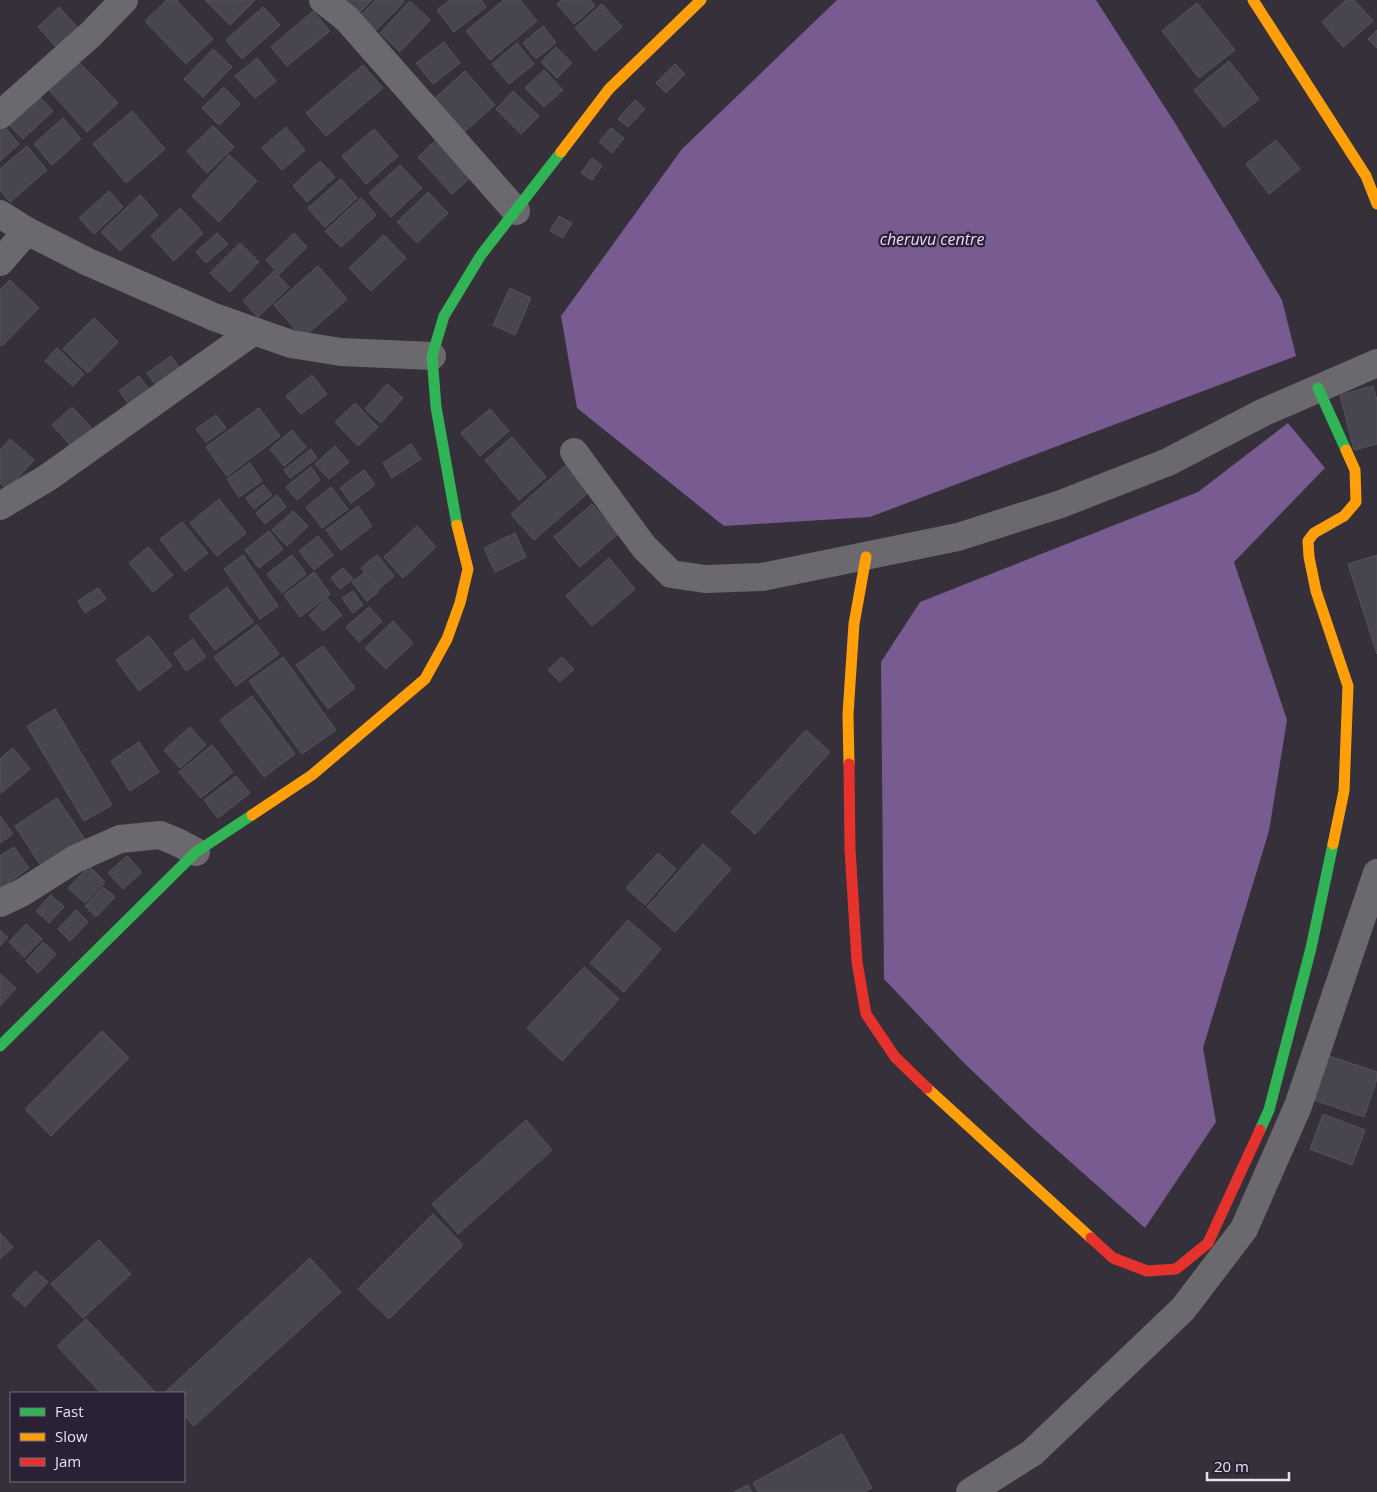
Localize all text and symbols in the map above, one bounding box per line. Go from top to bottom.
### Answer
water label: cheruvu centre [880,228,984,250]
legend [10,1392,185,1482]
text: Fast [55,1401,84,1421]
text: Slow [55,1426,88,1446]
scale bar [1207,1450,1290,1482]
text: Jam [53,1451,81,1471]
text: 20 m [1214,1456,1249,1476]

